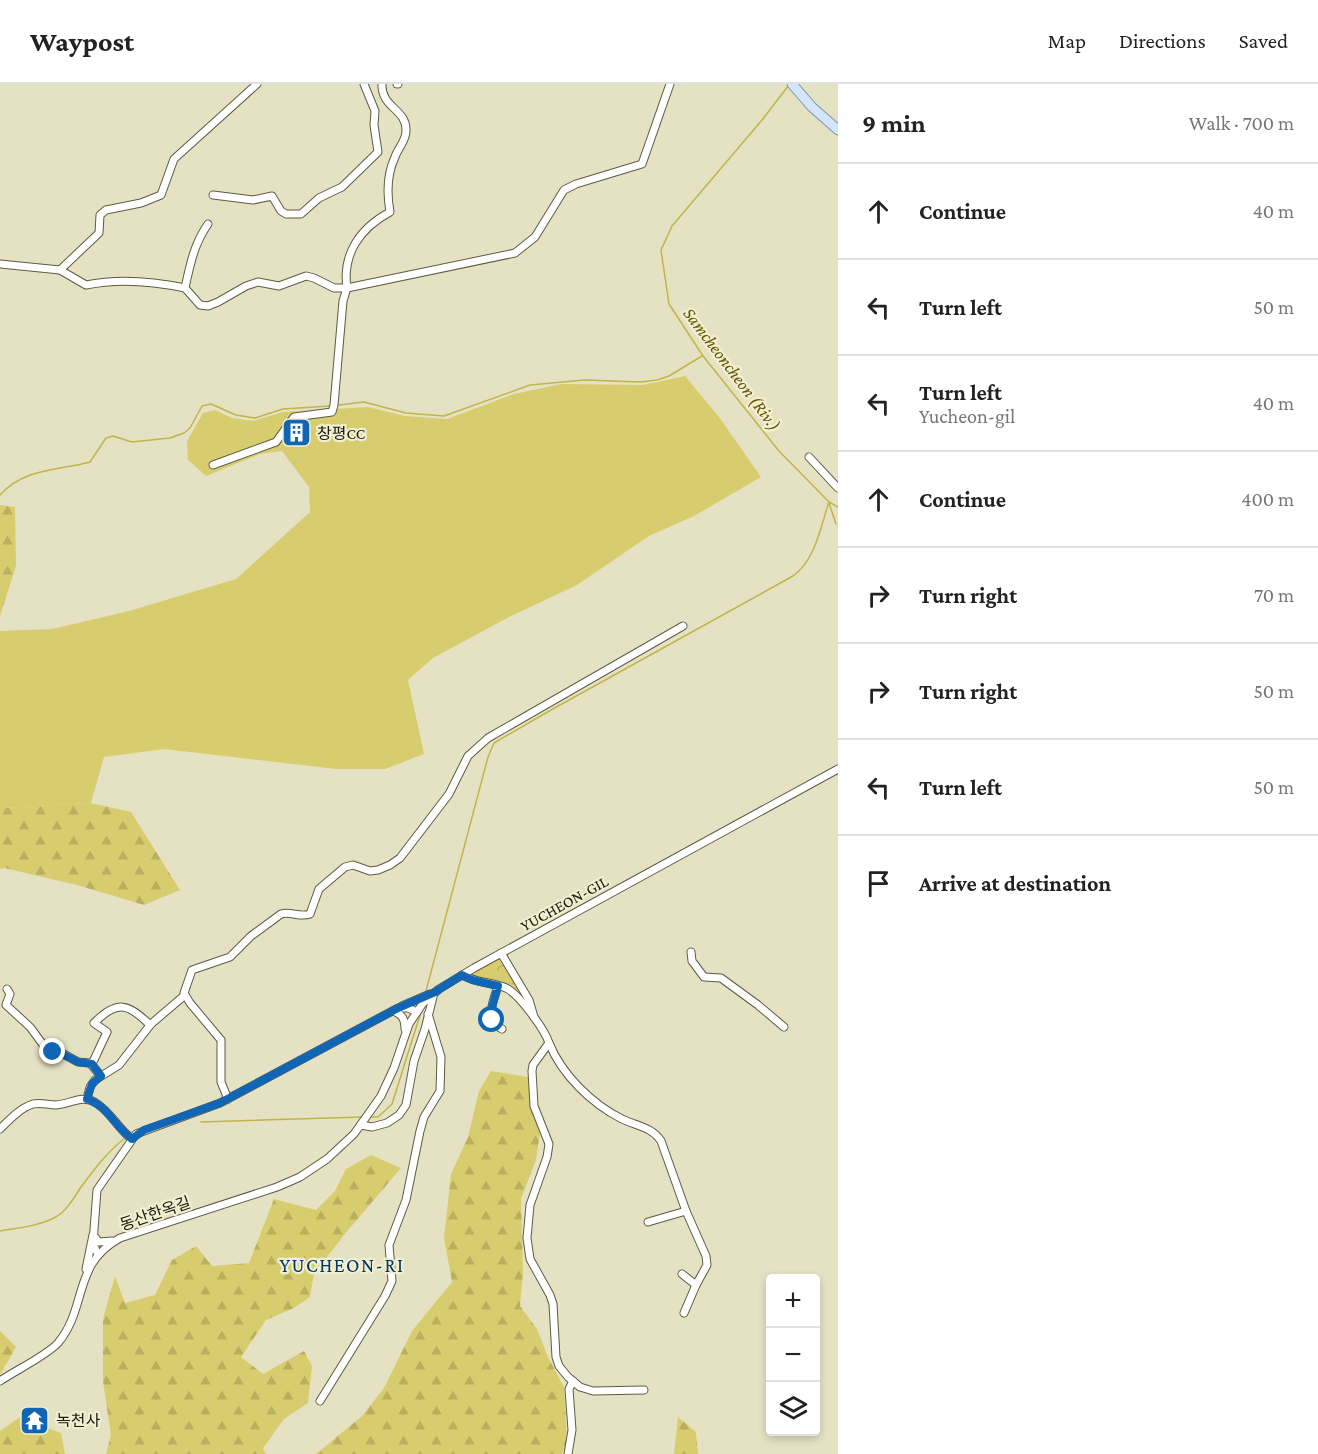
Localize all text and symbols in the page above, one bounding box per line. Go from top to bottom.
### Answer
text: Waypost [30,26,134,57]
text: Map [1048,29,1086,53]
text: Directions [1119,29,1206,53]
text: Saved [1239,29,1288,53]
text: 9 min [862,109,926,138]
text: Walk · 700 m [1189,112,1294,134]
icon: ahead [862,195,895,228]
text: Continue [919,199,1006,224]
text: 40 m [1253,200,1294,222]
icon: left [862,291,895,324]
text: Turn left [919,295,1002,320]
text: 50 m [1253,296,1294,318]
water label: Samcheoncheon (Riv.) [678,304,785,435]
text: Turn left [919,380,1002,405]
icon: left [862,387,895,420]
text: 40 m [1253,392,1294,414]
text: Yucheon-gil [919,405,1015,427]
building icon: 창평CC [280,417,312,449]
place label: 창평CC [317,425,365,442]
icon: ahead [862,483,895,516]
text: Continue [919,487,1006,512]
text: 400 m [1241,488,1294,510]
icon: right [862,579,895,612]
text: Turn right [919,583,1017,608]
text: 70 m [1254,584,1294,606]
icon: right [862,675,895,708]
text: Turn right [919,679,1017,704]
text: 50 m [1253,680,1294,702]
icon: left [862,771,895,804]
text: Turn left [919,775,1002,800]
text: 50 m [1253,776,1294,798]
icon: arrive [862,867,895,900]
text: Arrive at destination [919,871,1111,896]
street label: YUCHEON-GIL [518,872,611,934]
route start [478,1006,504,1032]
route end [39,1038,65,1064]
street label: 동산한옥길 [118,1193,193,1233]
district label: YUCHEON-RI [279,1254,405,1276]
map controls [766,1274,820,1436]
button: + [766,1274,820,1328]
button: − [766,1328,820,1382]
button: layers [766,1382,820,1436]
temple icon: 녹천사 [19,1404,51,1436]
place label: 녹천사 [56,1412,100,1429]

